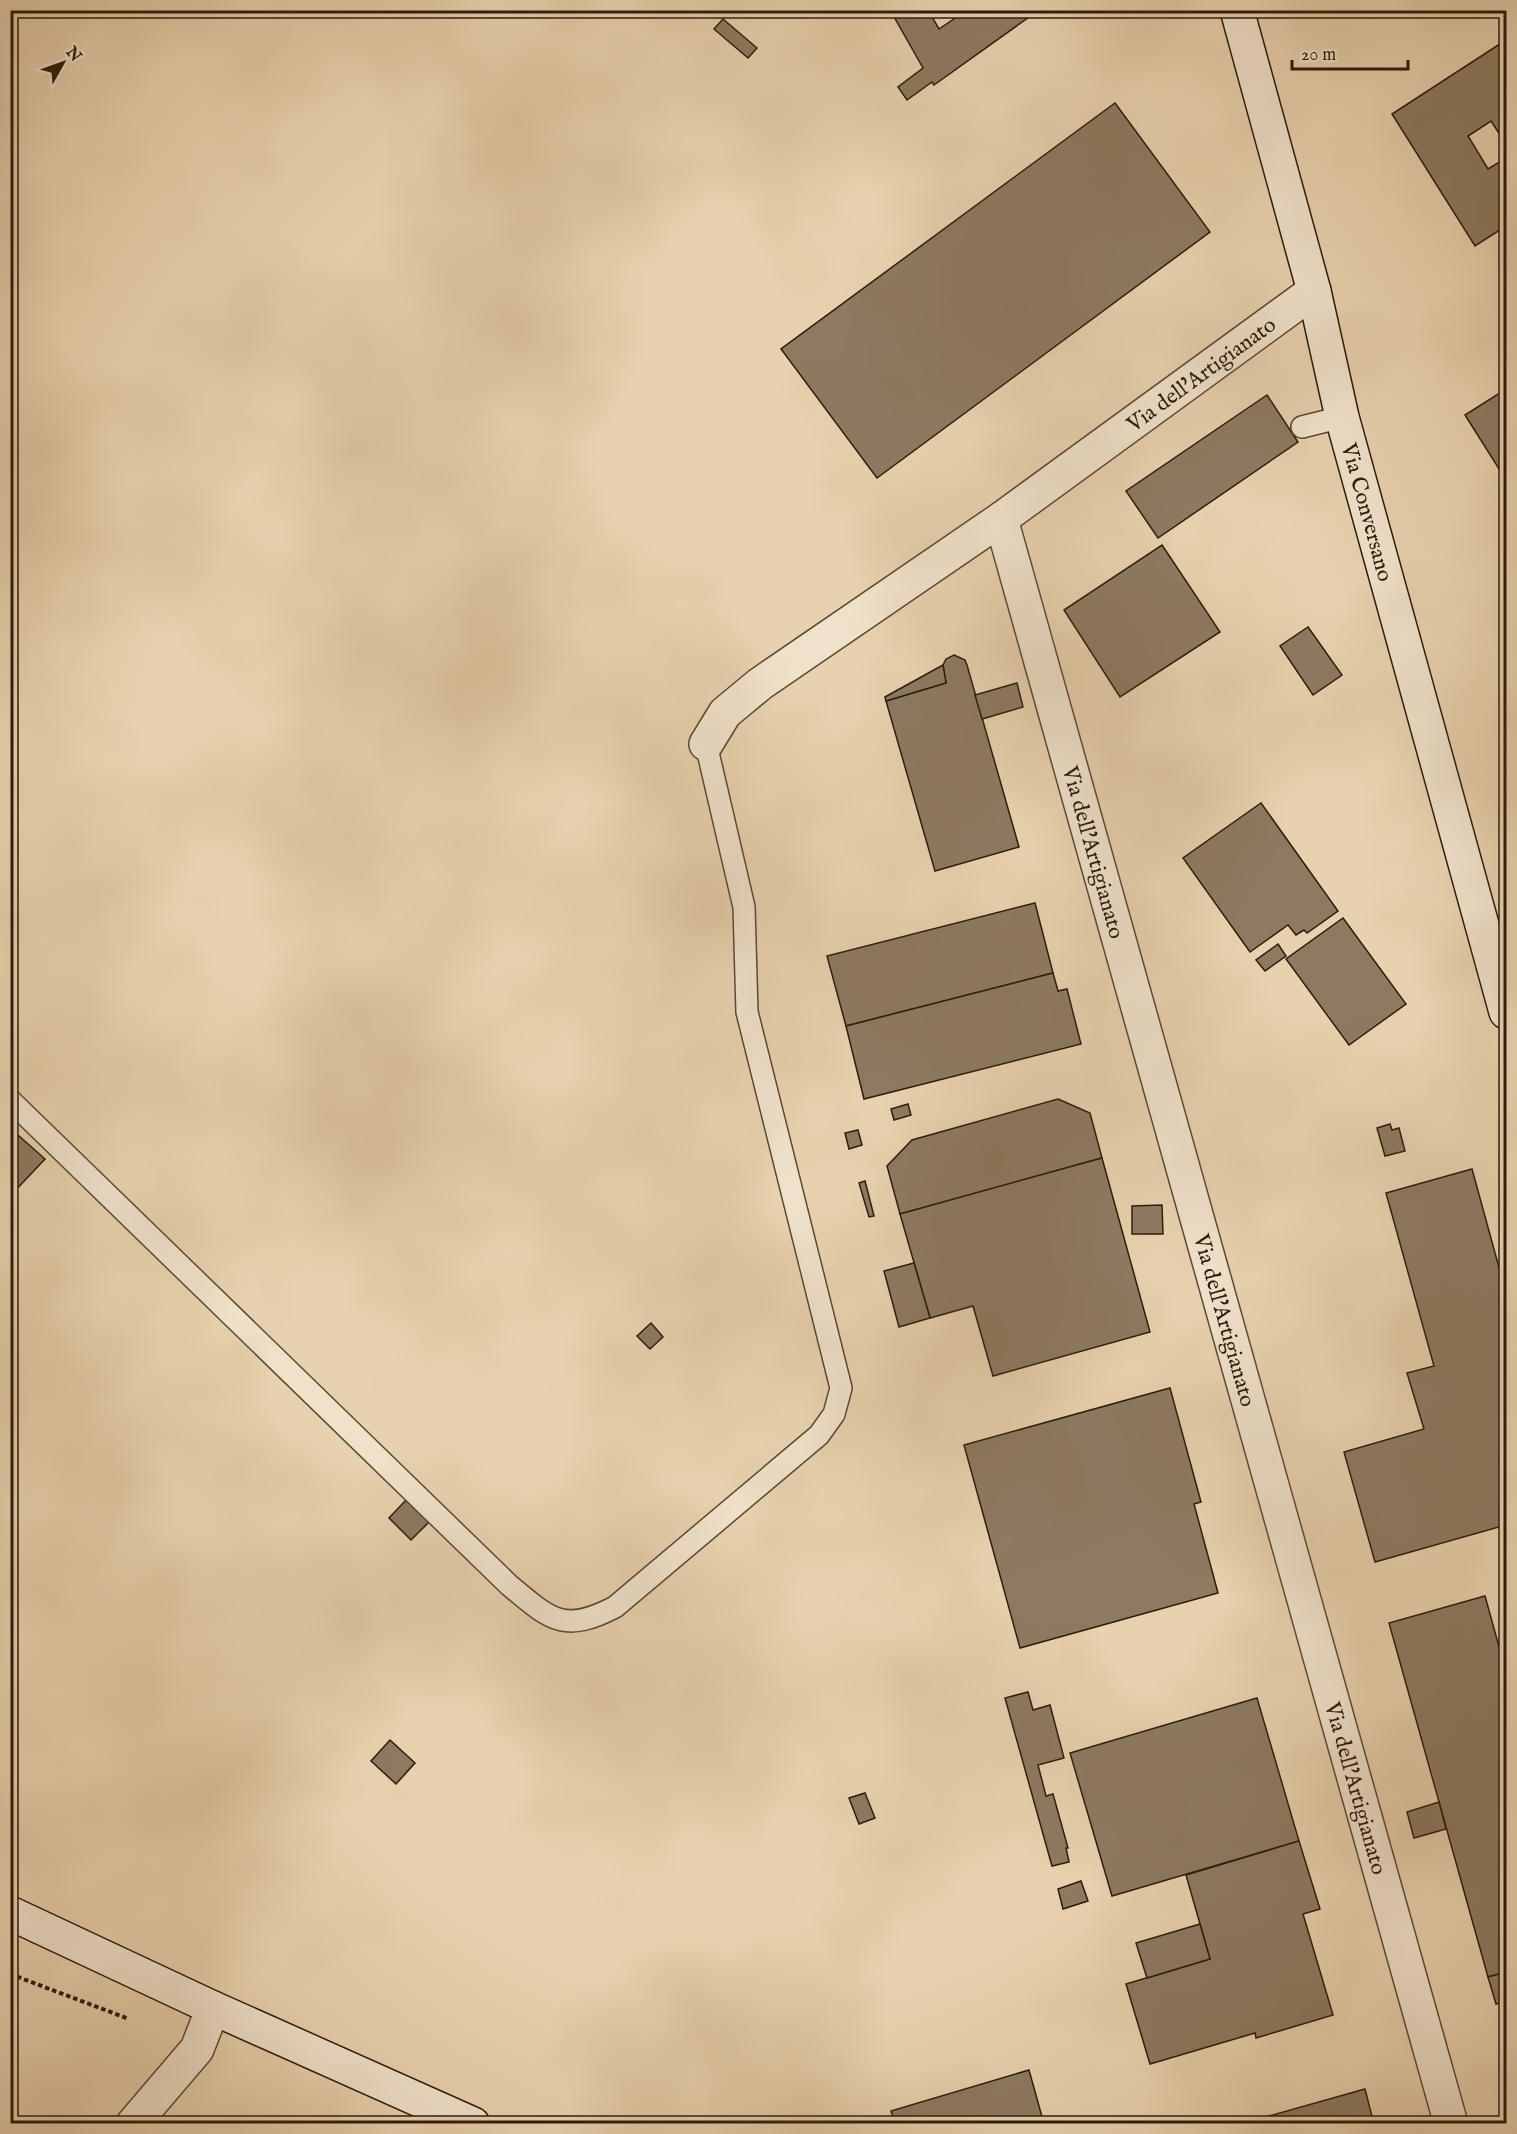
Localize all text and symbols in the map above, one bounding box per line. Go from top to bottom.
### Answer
north arrow [33,33,93,93]
scale bar [1292,33,1408,71]
text: N [60,42,85,66]
text: 20 m [1301,44,1336,67]
street label: Via dell'Artigianato [1121,311,1282,439]
street label: Via Conversano [1334,439,1399,585]
street label: Via dell'Artigianato [1055,762,1130,942]
street label: Via dell'Artigianato [1186,1230,1261,1410]
street label: Via dell'Artigianato [1317,1698,1392,1878]

